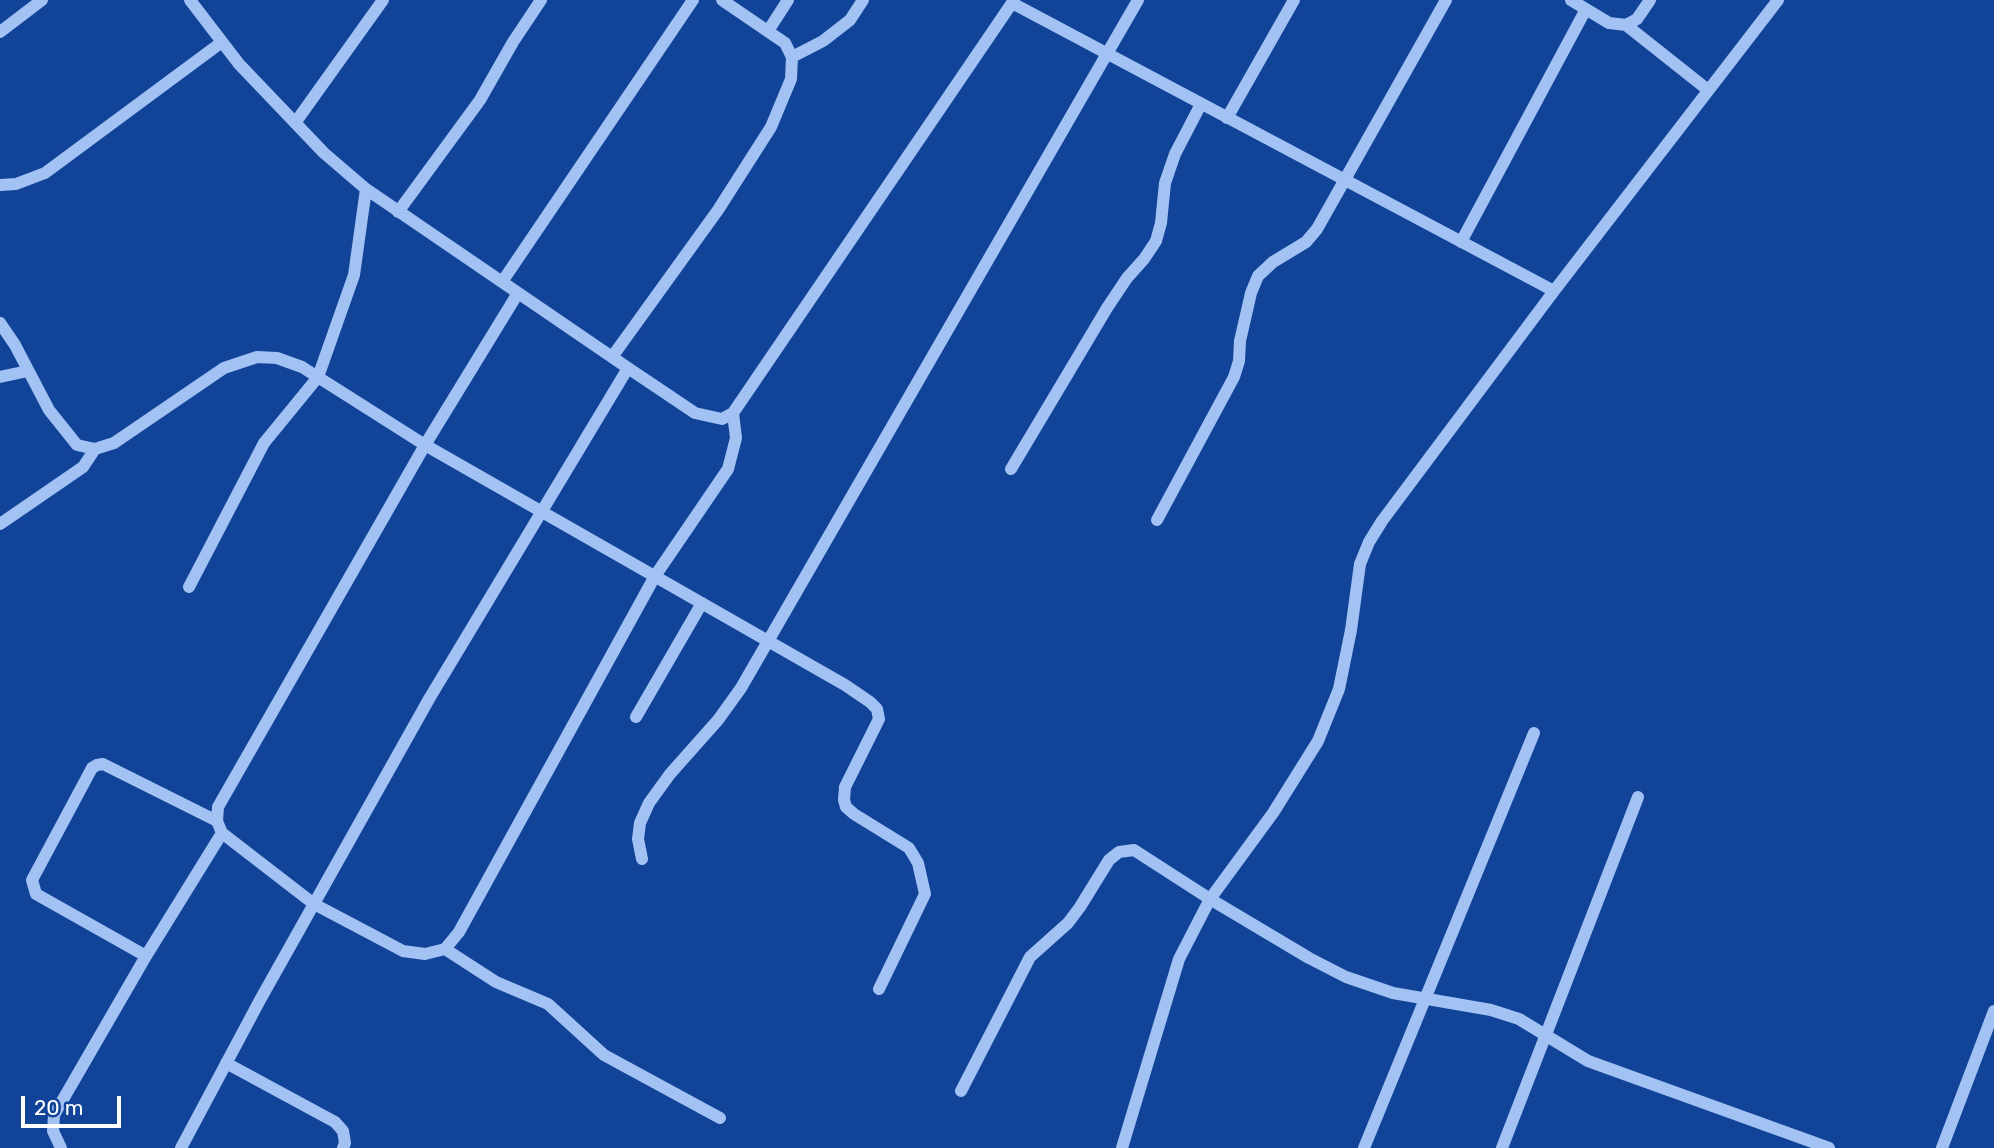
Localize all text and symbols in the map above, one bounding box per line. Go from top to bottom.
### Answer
scale bar [24,1082,124,1126]
text: 20 m [34,1095,83,1120]

